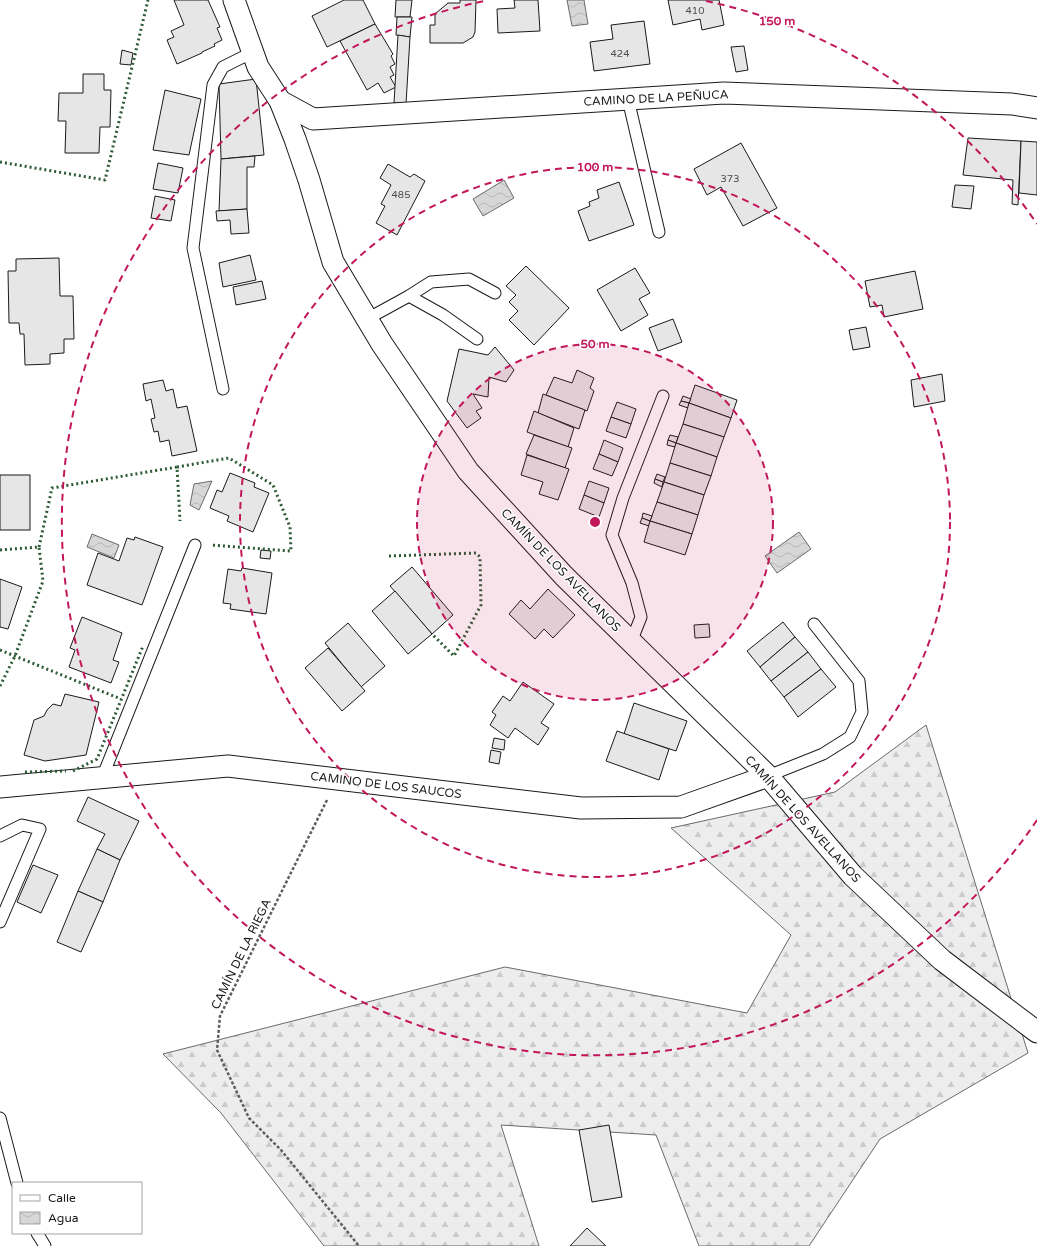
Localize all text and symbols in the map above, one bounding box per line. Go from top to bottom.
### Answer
house number: 410 [686,5,704,17]
text: 150 m [759,14,795,28]
house number: 424 [611,48,629,60]
street label: CAMINO DE LA PEÑUCA [583,87,729,109]
text: 100 m [577,160,613,174]
house number: 373 [721,173,739,185]
house number: 485 [392,189,410,201]
text: 50 m [580,337,610,351]
street label: CAMÍN DE LOS AVELLANOS [498,506,624,634]
centre of rings [588,515,602,529]
street label: CAMÍN DE LOS AVELLANOS [742,753,864,885]
street label: CAMINO DE LOS SAUCOS [310,769,462,801]
street label: CAMÍN DE LA RIEGA [208,896,274,1012]
legend [12,1182,142,1234]
text: Calle [48,1191,76,1205]
text: Agua [48,1211,78,1225]

